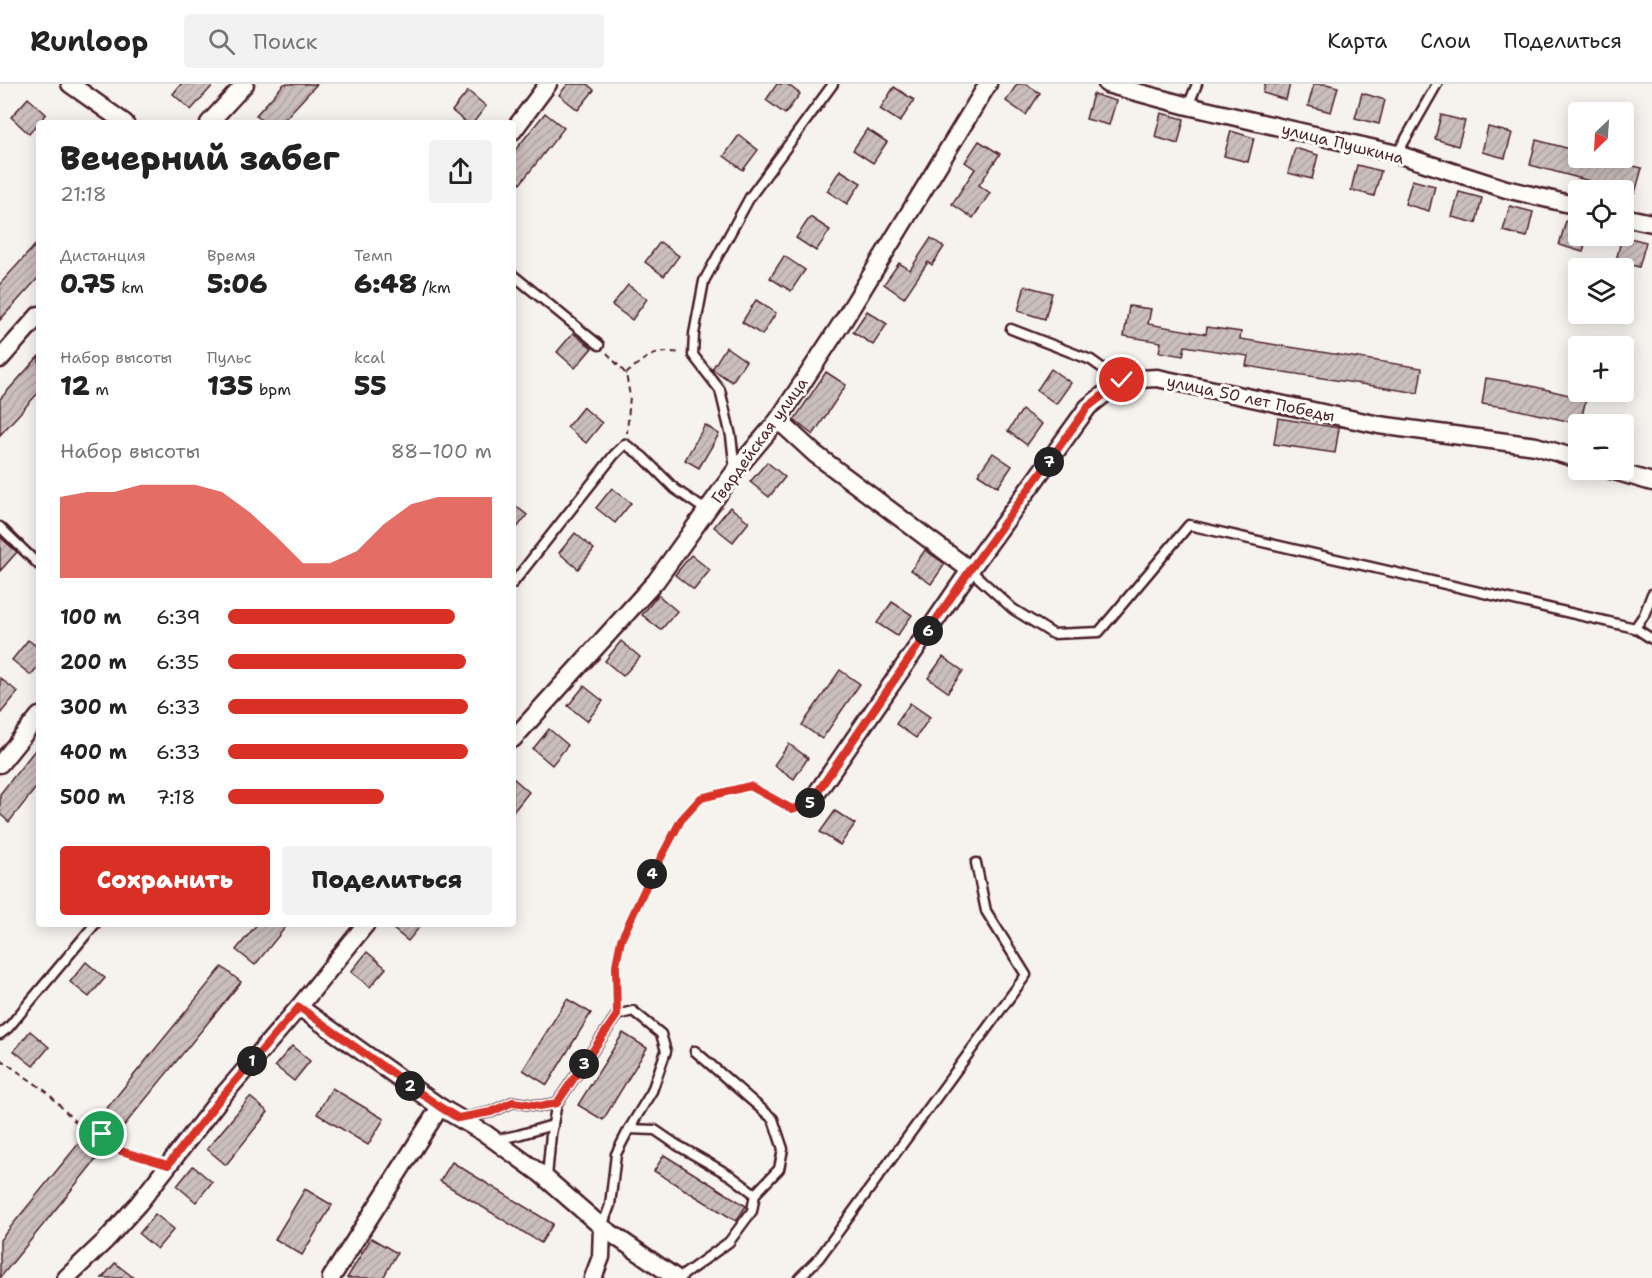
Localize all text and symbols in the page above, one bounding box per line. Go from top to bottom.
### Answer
search box [184,14,604,68]
text: Runloop [30,22,148,60]
icon: search [205,25,238,58]
text: Поиск [253,27,317,56]
text: Карта [1327,27,1387,55]
text: Слои [1420,27,1471,55]
text: Поделиться [1504,27,1622,55]
north arrow [1568,102,1634,168]
map controls [1568,102,1634,480]
street label: улица Пушкина [1279,118,1406,169]
text: Вечерний забег [60,136,340,181]
button: share [429,140,492,203]
button: locate [1568,180,1634,246]
text: 21:18 [60,181,107,207]
text: Дистанция [60,245,146,266]
text: Время [207,245,256,266]
text: Темп [354,245,393,266]
button: layers [1568,258,1634,324]
text: 0.75 [60,266,116,301]
text: 5:06 [207,266,268,301]
text: 6:48 [354,266,417,301]
text: km [116,277,144,298]
text: /km [417,277,451,298]
button: + [1568,336,1634,402]
text: Набор высоты [60,347,172,368]
text: Пульс [207,347,252,368]
text: kcal [354,347,385,368]
pin [1096,354,1147,405]
icon: check [1105,363,1138,396]
text: 12 [60,368,90,403]
text: 135 [207,368,253,403]
text: 55 [354,368,387,403]
street label: улица 50 лет Победы [1165,370,1337,427]
street label: Гвардейская улица [706,373,812,508]
text: m [90,379,109,400]
text: bpm [253,379,291,400]
button: − [1568,414,1634,480]
text: Набор высоты [60,438,200,464]
text: 88–100 m [391,438,492,464]
pin: 7 [1034,447,1064,477]
text: 7 [1043,451,1055,472]
text: 100 m [60,604,122,630]
text: 6:39 [156,604,201,630]
pin: 6 [913,616,943,646]
text: 6 [922,620,934,641]
text: 200 m [60,649,127,675]
text: 6:35 [156,649,199,675]
text: 300 m [60,694,127,720]
text: 6:33 [156,694,201,720]
text: 400 m [60,739,127,765]
text: 6:33 [156,739,201,765]
text: 500 m [60,784,126,810]
text: 7:18 [156,784,195,810]
pin: 5 [795,788,825,818]
text: 5 [805,792,815,813]
button: Сохранить [60,846,270,915]
button: Поделиться [282,846,492,915]
pin: 4 [637,859,667,889]
text: 4 [646,863,658,884]
pin: 1 [237,1046,267,1076]
pin: 3 [569,1049,599,1079]
text: 1 [248,1050,256,1071]
text: 3 [578,1053,590,1074]
pin: 2 [395,1071,425,1101]
text: 2 [404,1075,416,1096]
pin [76,1108,127,1159]
icon: arrive [85,1117,118,1150]

